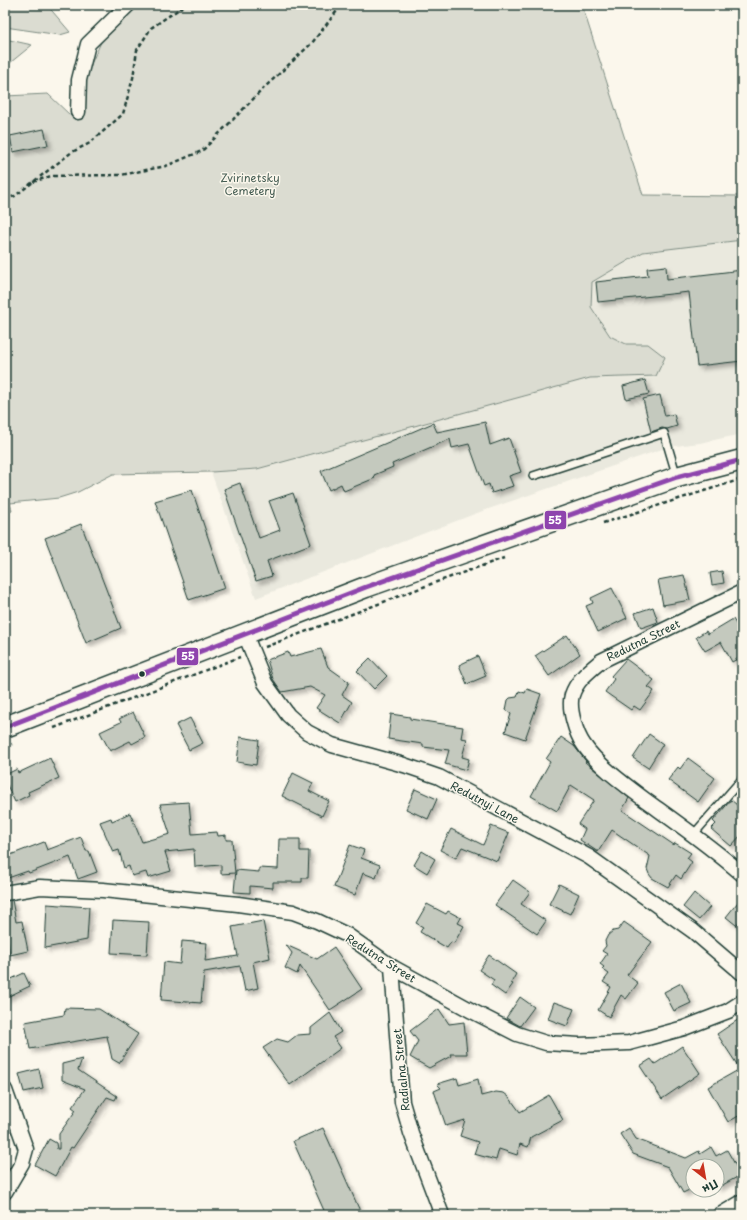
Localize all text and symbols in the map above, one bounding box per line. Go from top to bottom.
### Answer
park label: Zvirinetsky Cemetery [220,169,280,199]
line badge: 55 [544,510,567,530]
text: 55 [548,511,562,528]
street label: Redutna Street [603,615,683,665]
line badge: 55 [176,647,199,666]
text: 55 [181,647,195,664]
unlabelled marker [137,669,147,679]
street label: Redutnyi Lane [448,777,522,827]
street label: Redutna Street [343,930,420,987]
street label: Radialna Street [388,1027,414,1112]
north arrow [685,1158,725,1198]
text: Пн [699,1176,722,1198]

